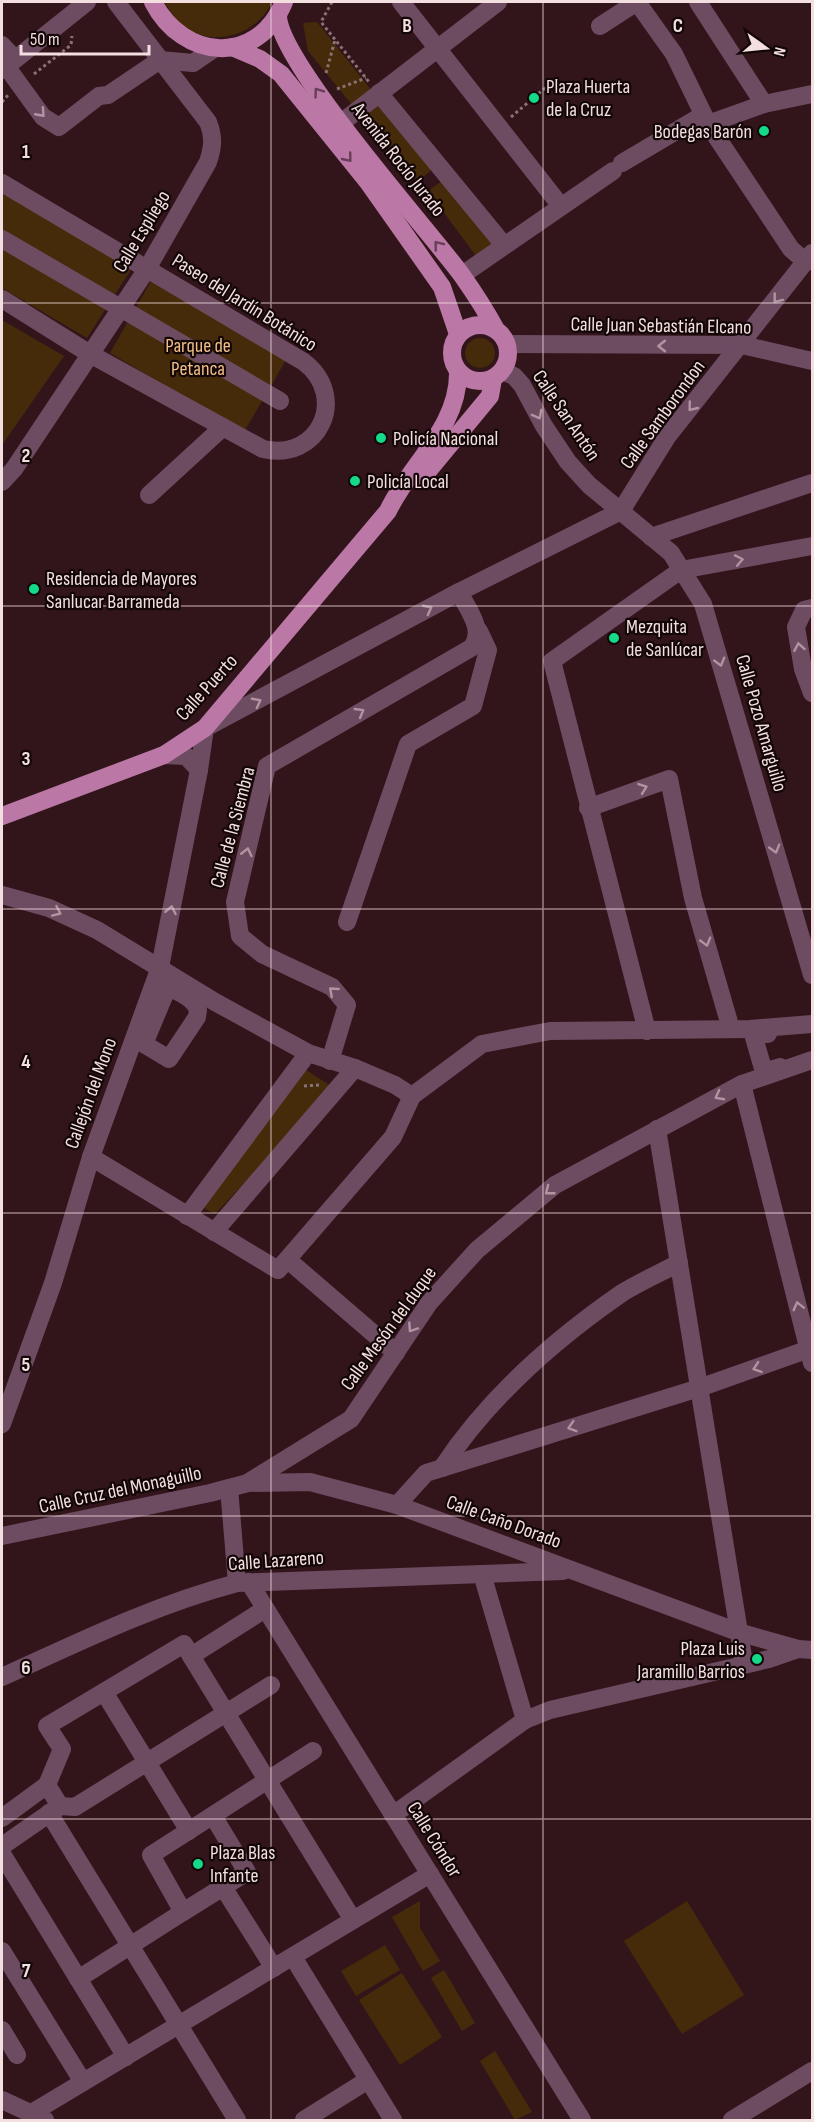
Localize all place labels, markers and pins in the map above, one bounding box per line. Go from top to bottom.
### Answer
place label: Plaza Huerta de la Cruz [546,75,630,122]
marker: Plaza Huerta de la Cruz [527,91,541,105]
place label: Bodegas Barón [654,120,752,144]
marker: Bodegas Barón [757,124,771,138]
place label: Policía Nacional [393,427,498,451]
marker: Policía Nacional [374,431,388,445]
place label: Policía Local [367,470,449,494]
marker: Policía Local [348,474,362,488]
place label: Residencia de Mayores Sanlucar Barrameda [46,567,197,614]
marker: Residencia de Mayores Sanlucar Barrameda [27,582,41,596]
place label: Mezquita de Sanlúcar [626,615,704,662]
marker: Mezquita de Sanlúcar [607,631,621,645]
place label: Plaza Luis Jaramillo Barrios [636,1637,745,1684]
marker: Plaza Luis Jaramillo Barrios [750,1652,764,1666]
place label: Plaza Blas Infante [210,1841,275,1888]
marker: Plaza Blas Infante [191,1857,205,1871]

